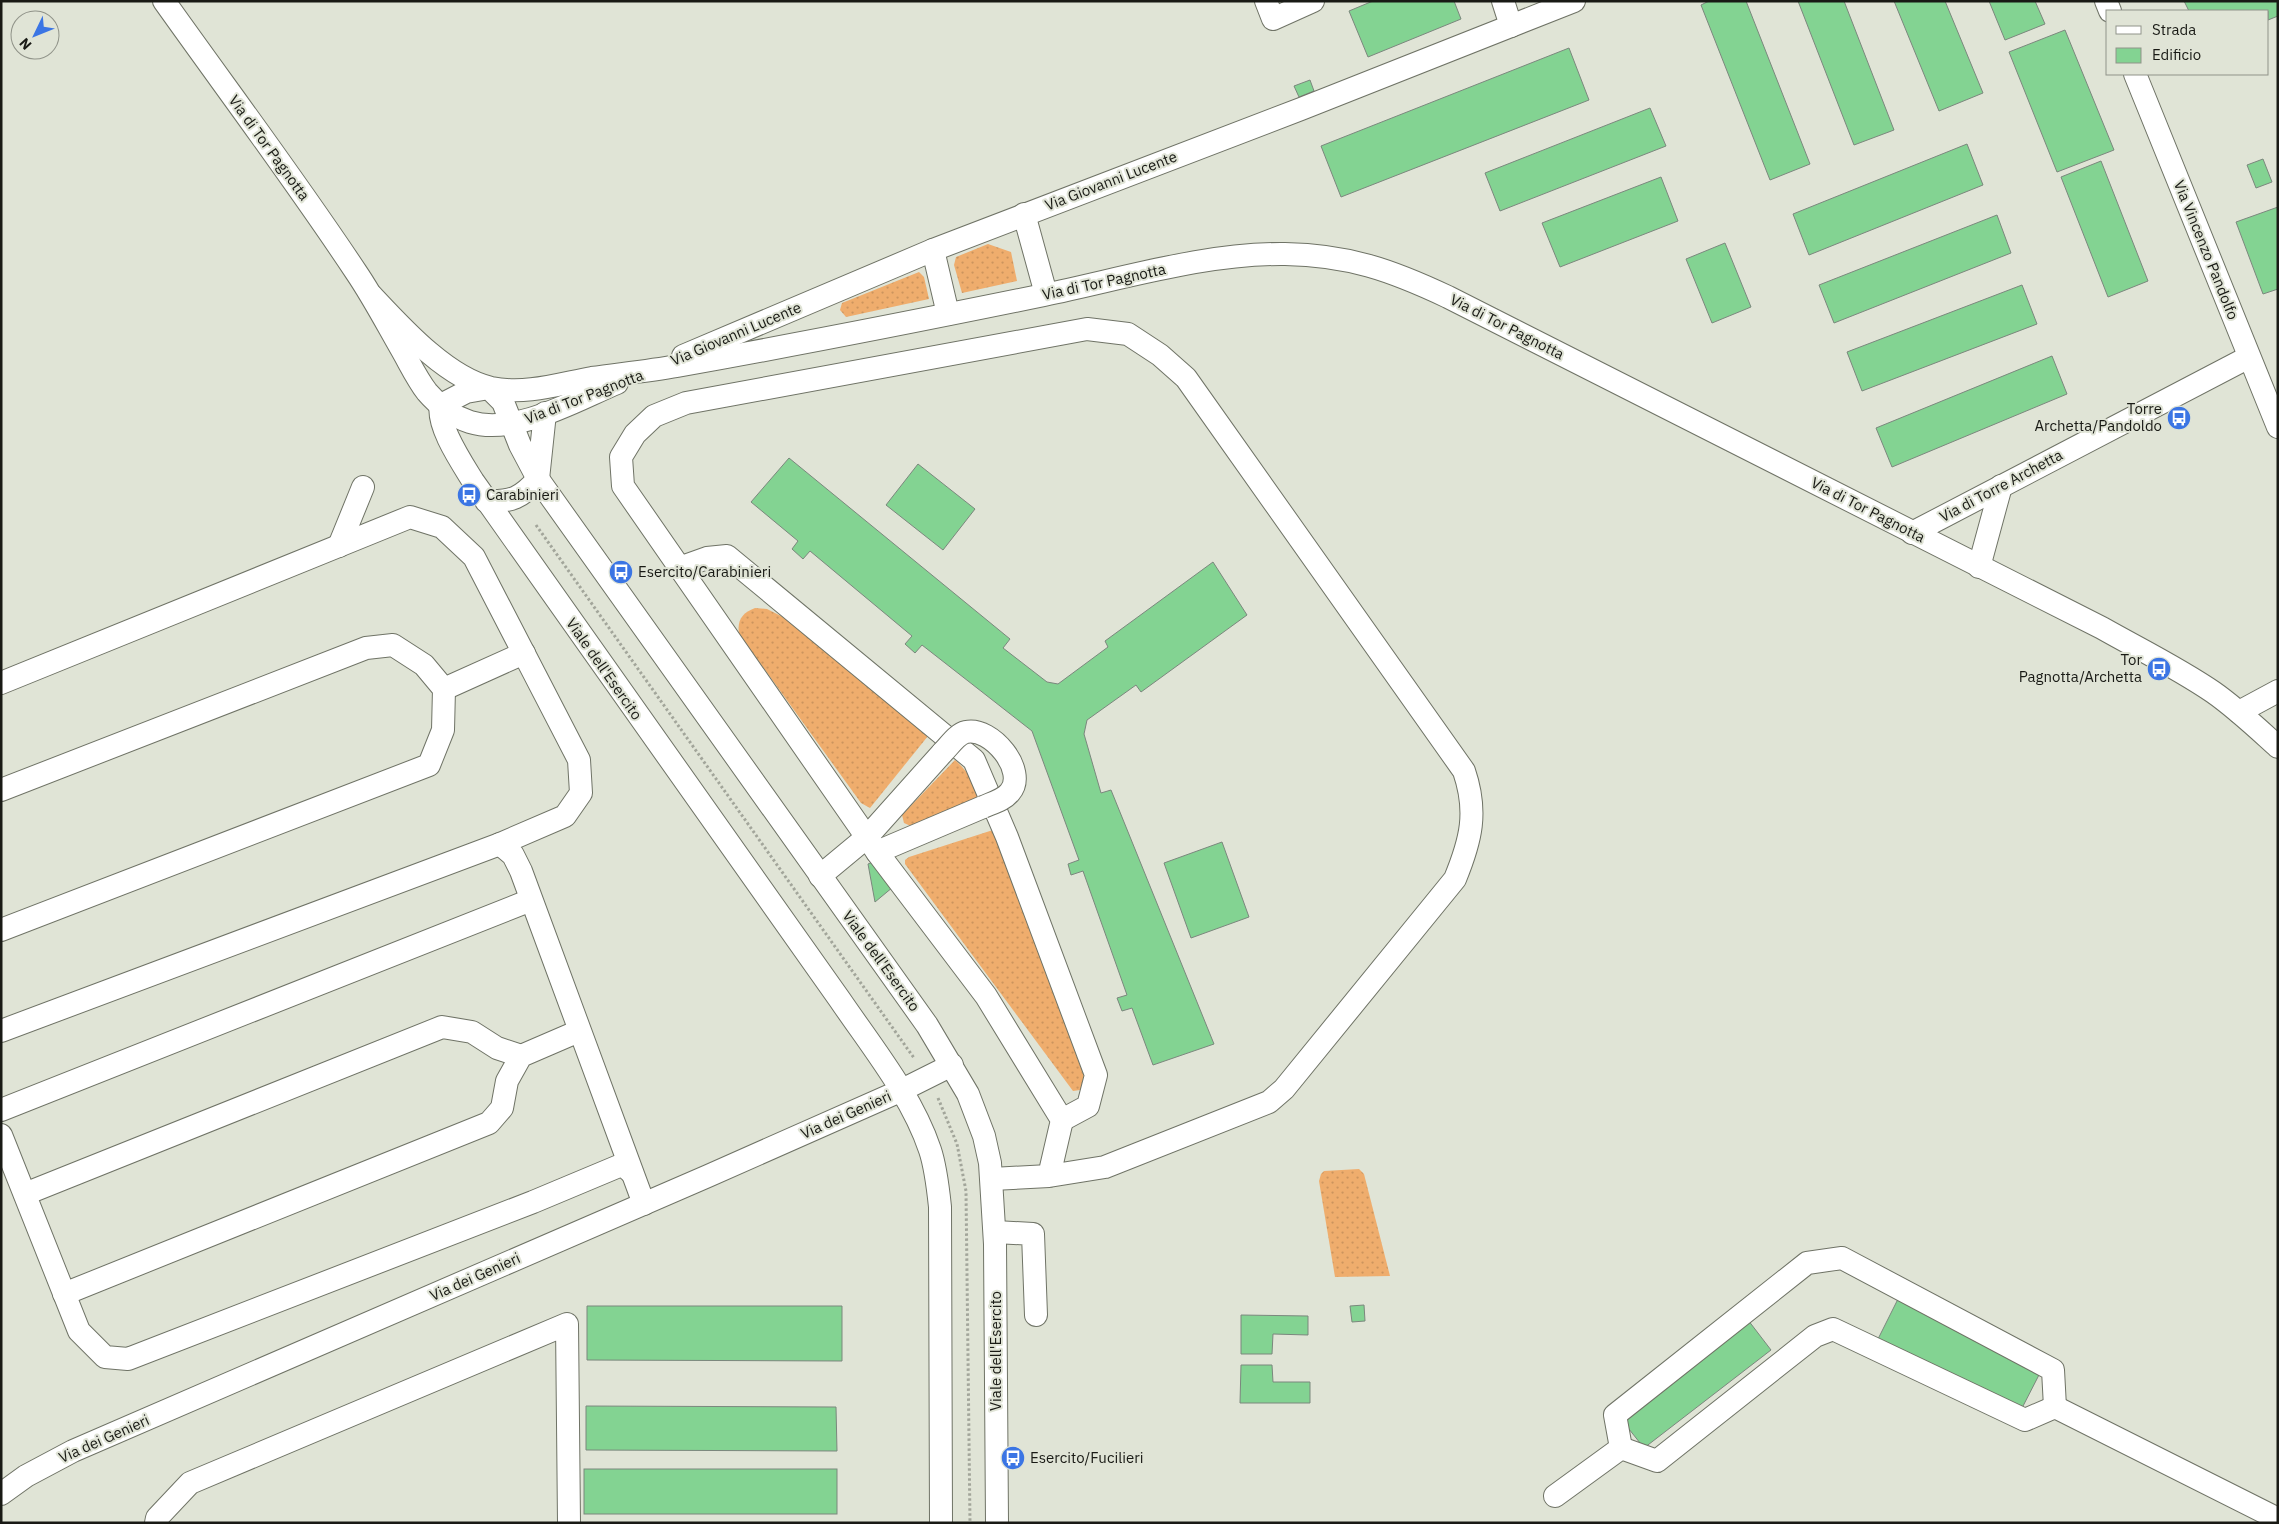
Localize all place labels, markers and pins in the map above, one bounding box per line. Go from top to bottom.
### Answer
place label: Torre Archetta/Pandoldo [2034,399,2162,435]
bus stop icon: Torre Archetta/Pandoldo [2166,405,2192,431]
bus stop icon: Carabinieri [456,482,482,508]
place label: Carabinieri [486,485,559,504]
bus stop icon: Esercito/Carabinieri [608,559,634,585]
place label: Esercito/Carabinieri [638,562,771,581]
place label: Tor Pagnotta/Archetta [2019,650,2142,686]
bus stop icon: Tor Pagnotta/Archetta [2146,656,2172,682]
bus stop icon: Esercito/Fucilieri [1000,1445,1026,1471]
place label: Esercito/Fucilieri [1030,1448,1144,1467]

